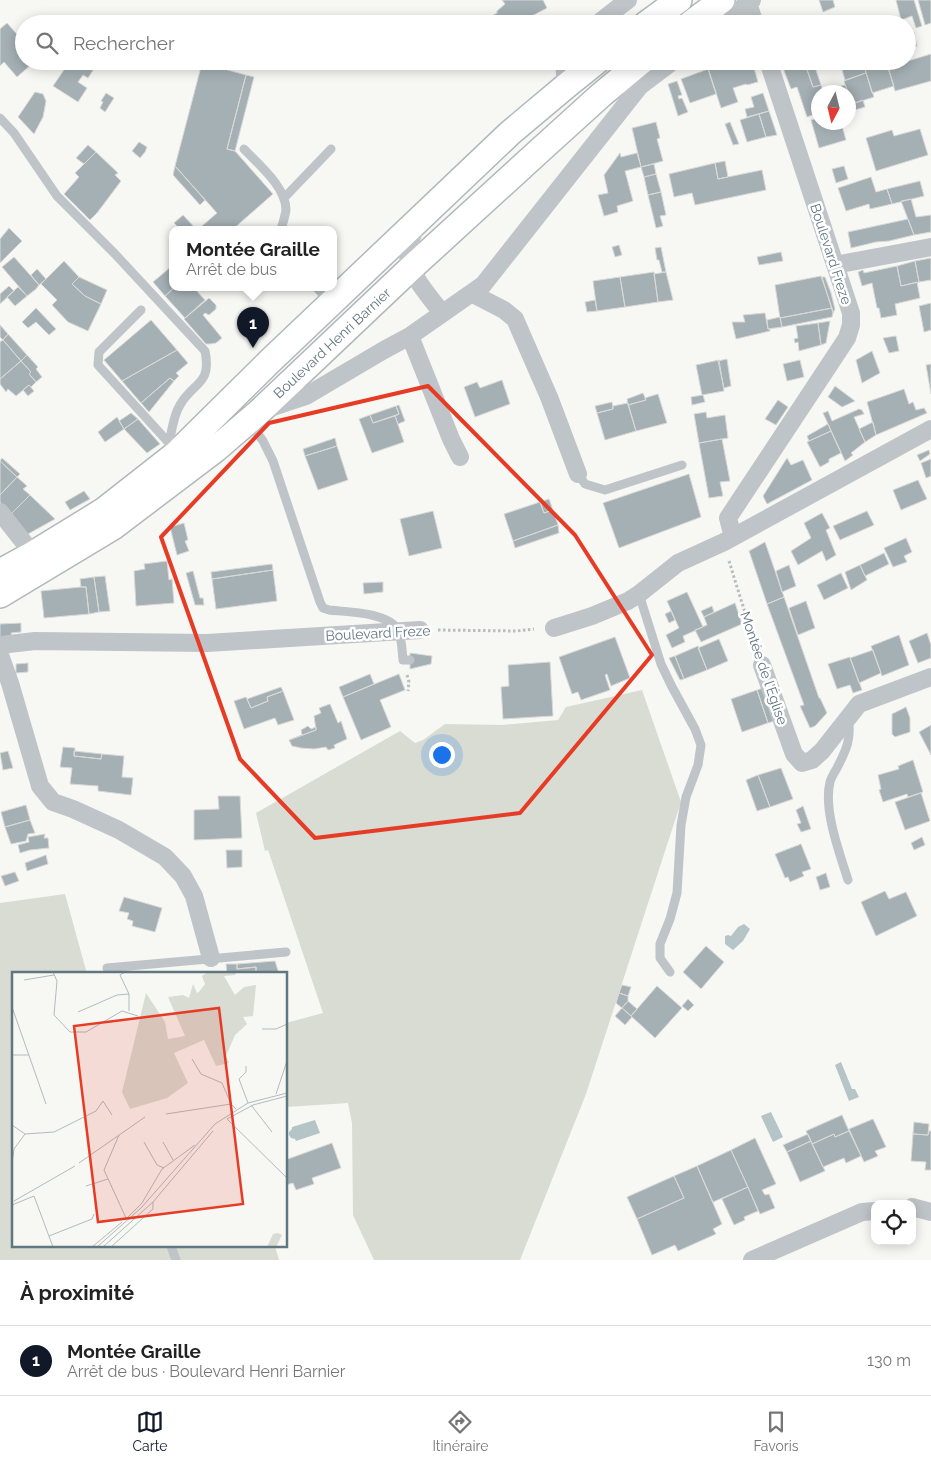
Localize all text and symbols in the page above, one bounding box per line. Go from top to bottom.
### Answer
search box [15,15,916,70]
icon: search [33,29,61,57]
text: Rechercher [73,32,175,54]
north arrow [811,85,856,130]
street label: Boulevard Freze [807,202,855,306]
popup [169,226,337,291]
text: Montée Graille [186,238,320,260]
text: Arrêt de bus [186,260,277,279]
street label: Boulevard Henri Barnier [270,285,394,401]
pin: 1 [237,307,269,348]
street label: Montée de l'Église [737,609,792,727]
street label: Boulevard Freze [325,622,431,644]
your location [429,742,455,768]
inset map [12,972,288,1248]
map controls [871,1200,916,1245]
button: locate [871,1200,916,1245]
text: À proximité [20,1280,134,1305]
text: Montée Graille [67,1340,201,1362]
text: 1 [32,1351,40,1370]
text: 130 m [867,1351,911,1370]
text: Arrêt de bus · Boulevard Henri Barnier [67,1362,345,1381]
tab: Carte [133,1408,167,1454]
tab: Itinéraire [432,1408,488,1454]
tab: Favoris [753,1408,798,1454]

